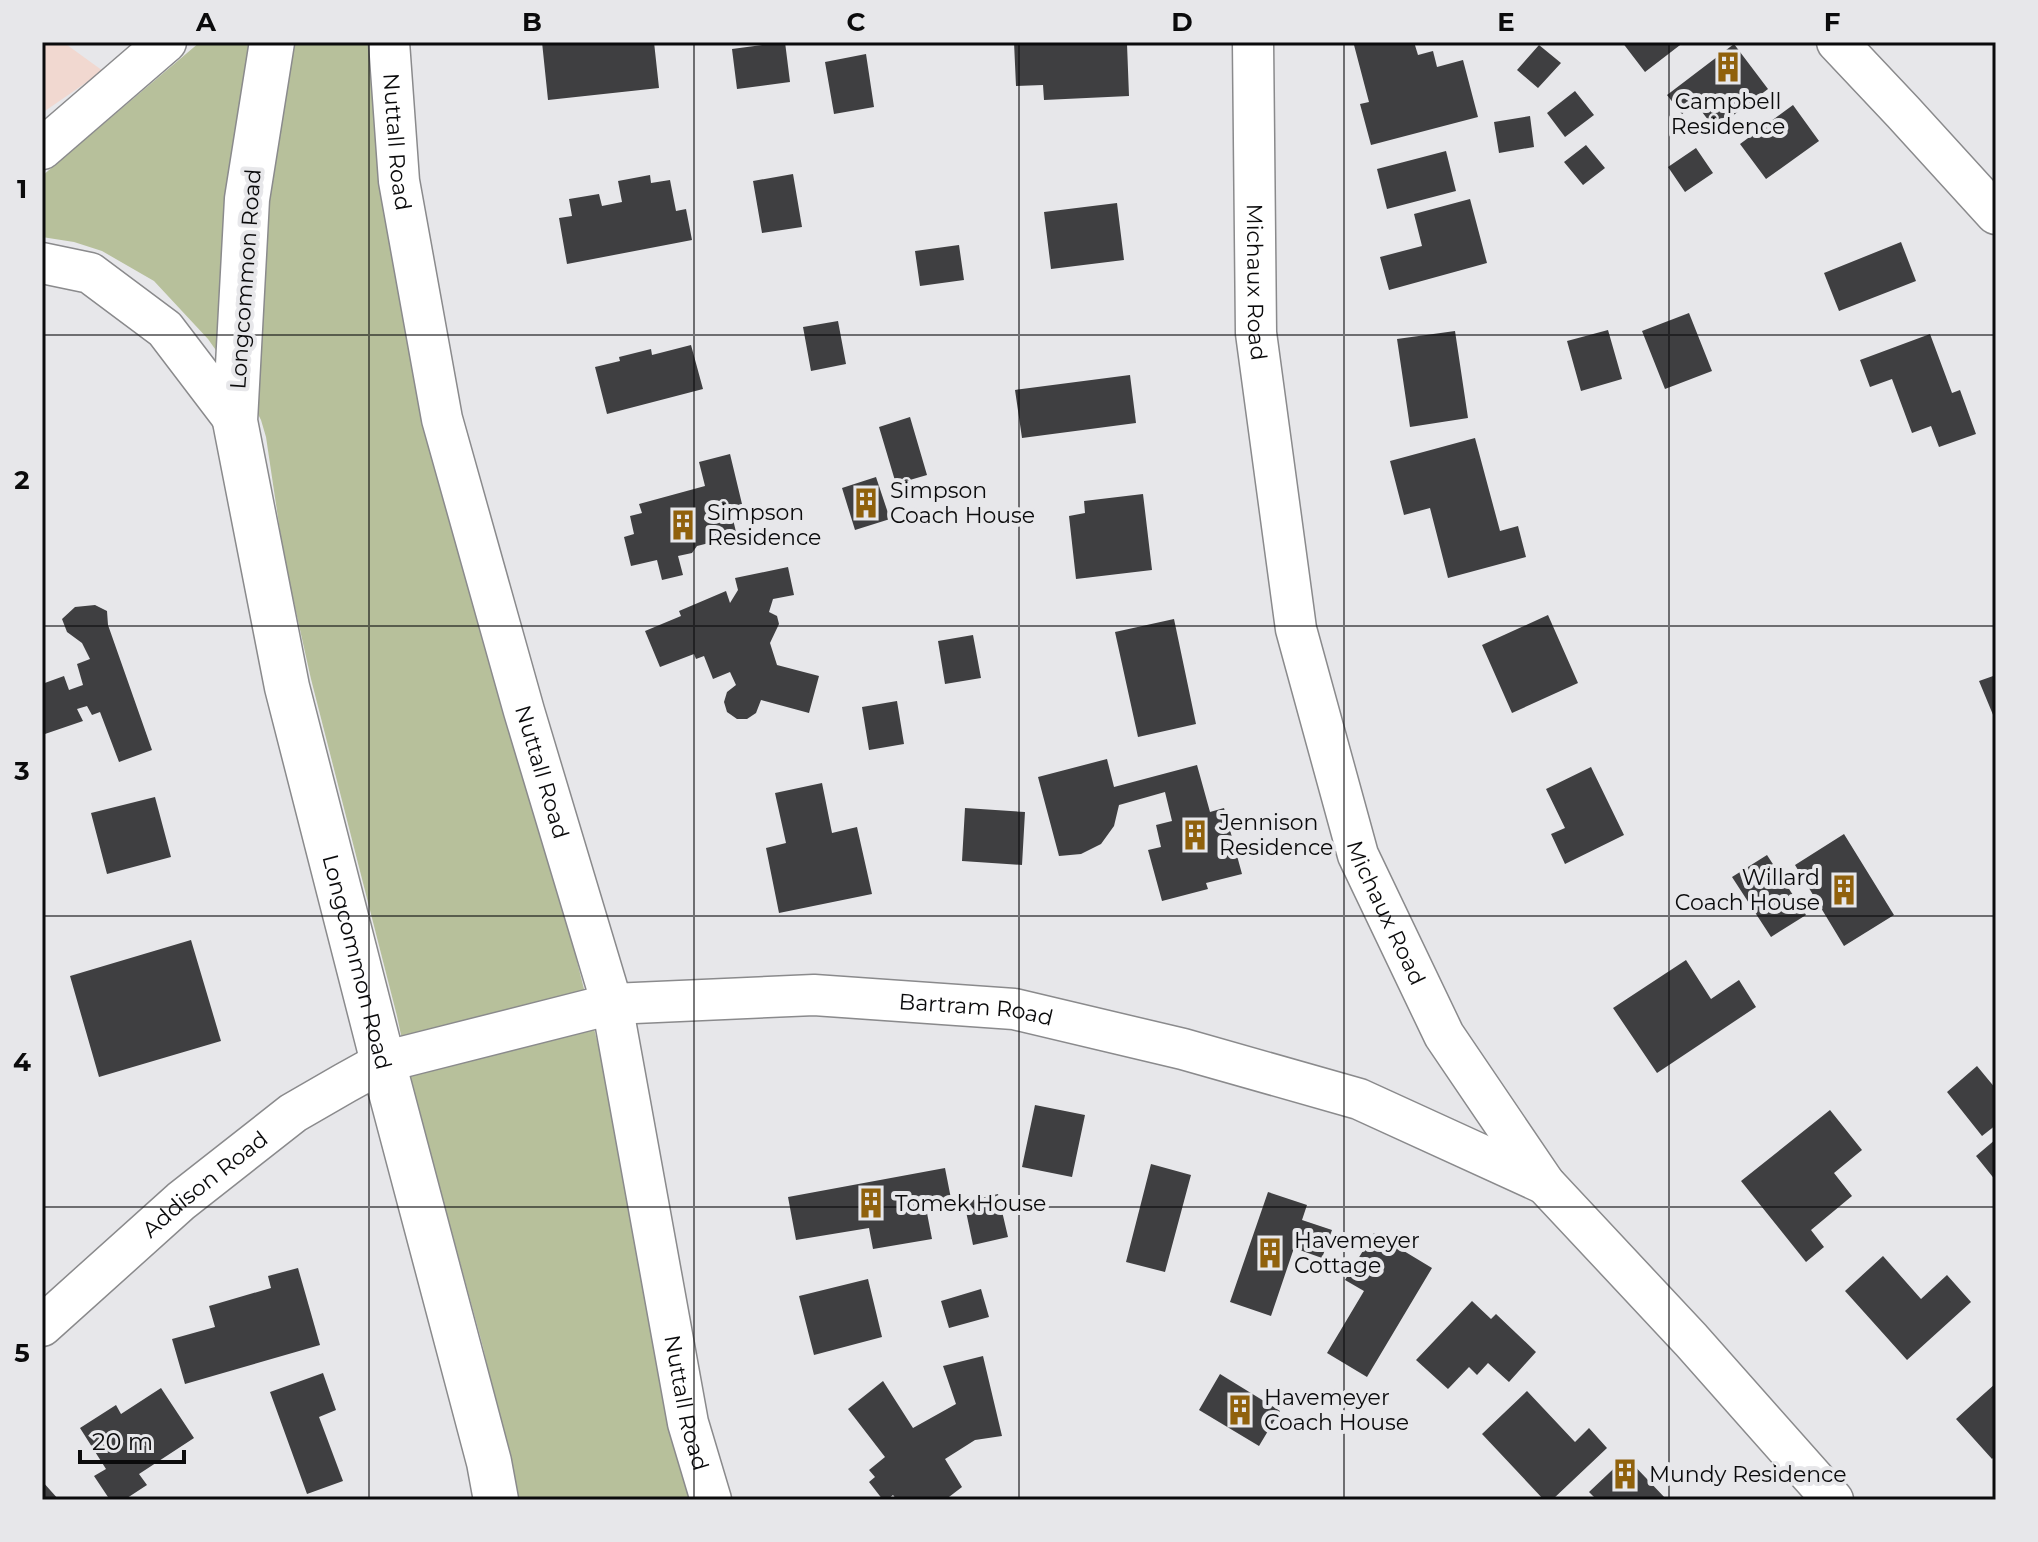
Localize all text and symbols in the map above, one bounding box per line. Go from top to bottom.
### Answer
text: A [195,6,217,38]
text: B [522,6,542,38]
text: C [847,6,866,38]
text: D [1171,6,1193,38]
text: E [1497,6,1515,38]
text: F [1824,6,1840,38]
building icon: Campbell Residence [1711,50,1745,84]
street label: Nuttall Road [377,72,417,213]
place label: Campbell Residence [1671,88,1785,140]
street label: Longcommon Road [224,168,267,390]
text: 1 [17,173,27,205]
street label: Michaux Road [1241,203,1273,362]
text: 2 [14,464,30,496]
place label: Simpson Coach House [890,477,1035,529]
building icon: Simpson Coach House [849,486,883,520]
place label: Simpson Residence [707,499,821,551]
building icon: Simpson Residence [666,508,700,542]
street label: Nuttall Road [509,702,575,842]
text: 3 [13,755,30,787]
place label: Jennison Residence [1218,809,1333,861]
building icon: Jennison Residence [1178,818,1212,852]
street label: Michaux Road [1341,838,1431,990]
street label: Longcommon Road [316,851,397,1072]
place label: Willard Coach House [1675,864,1820,916]
building icon: Willard Coach House [1827,873,1861,907]
street label: Bartram Road [898,988,1056,1032]
text: 4 [13,1046,31,1078]
street label: Addison Road [137,1125,273,1244]
building icon: Tomek House [854,1186,888,1220]
place label: Tomek House [895,1190,1046,1217]
place label: Havemeyer Cottage [1294,1227,1420,1279]
building icon: Havemeyer Cottage [1253,1236,1287,1270]
street label: Nuttall Road [658,1333,714,1474]
text: 5 [14,1337,30,1369]
place label: Havemeyer Coach House [1264,1384,1409,1436]
building icon: Havemeyer Coach House [1223,1393,1257,1427]
scale bar [80,1414,184,1464]
text: 20 m [92,1427,153,1456]
building icon: Mundy Residence [1608,1457,1642,1491]
place label: Mundy Residence [1649,1461,1847,1488]

